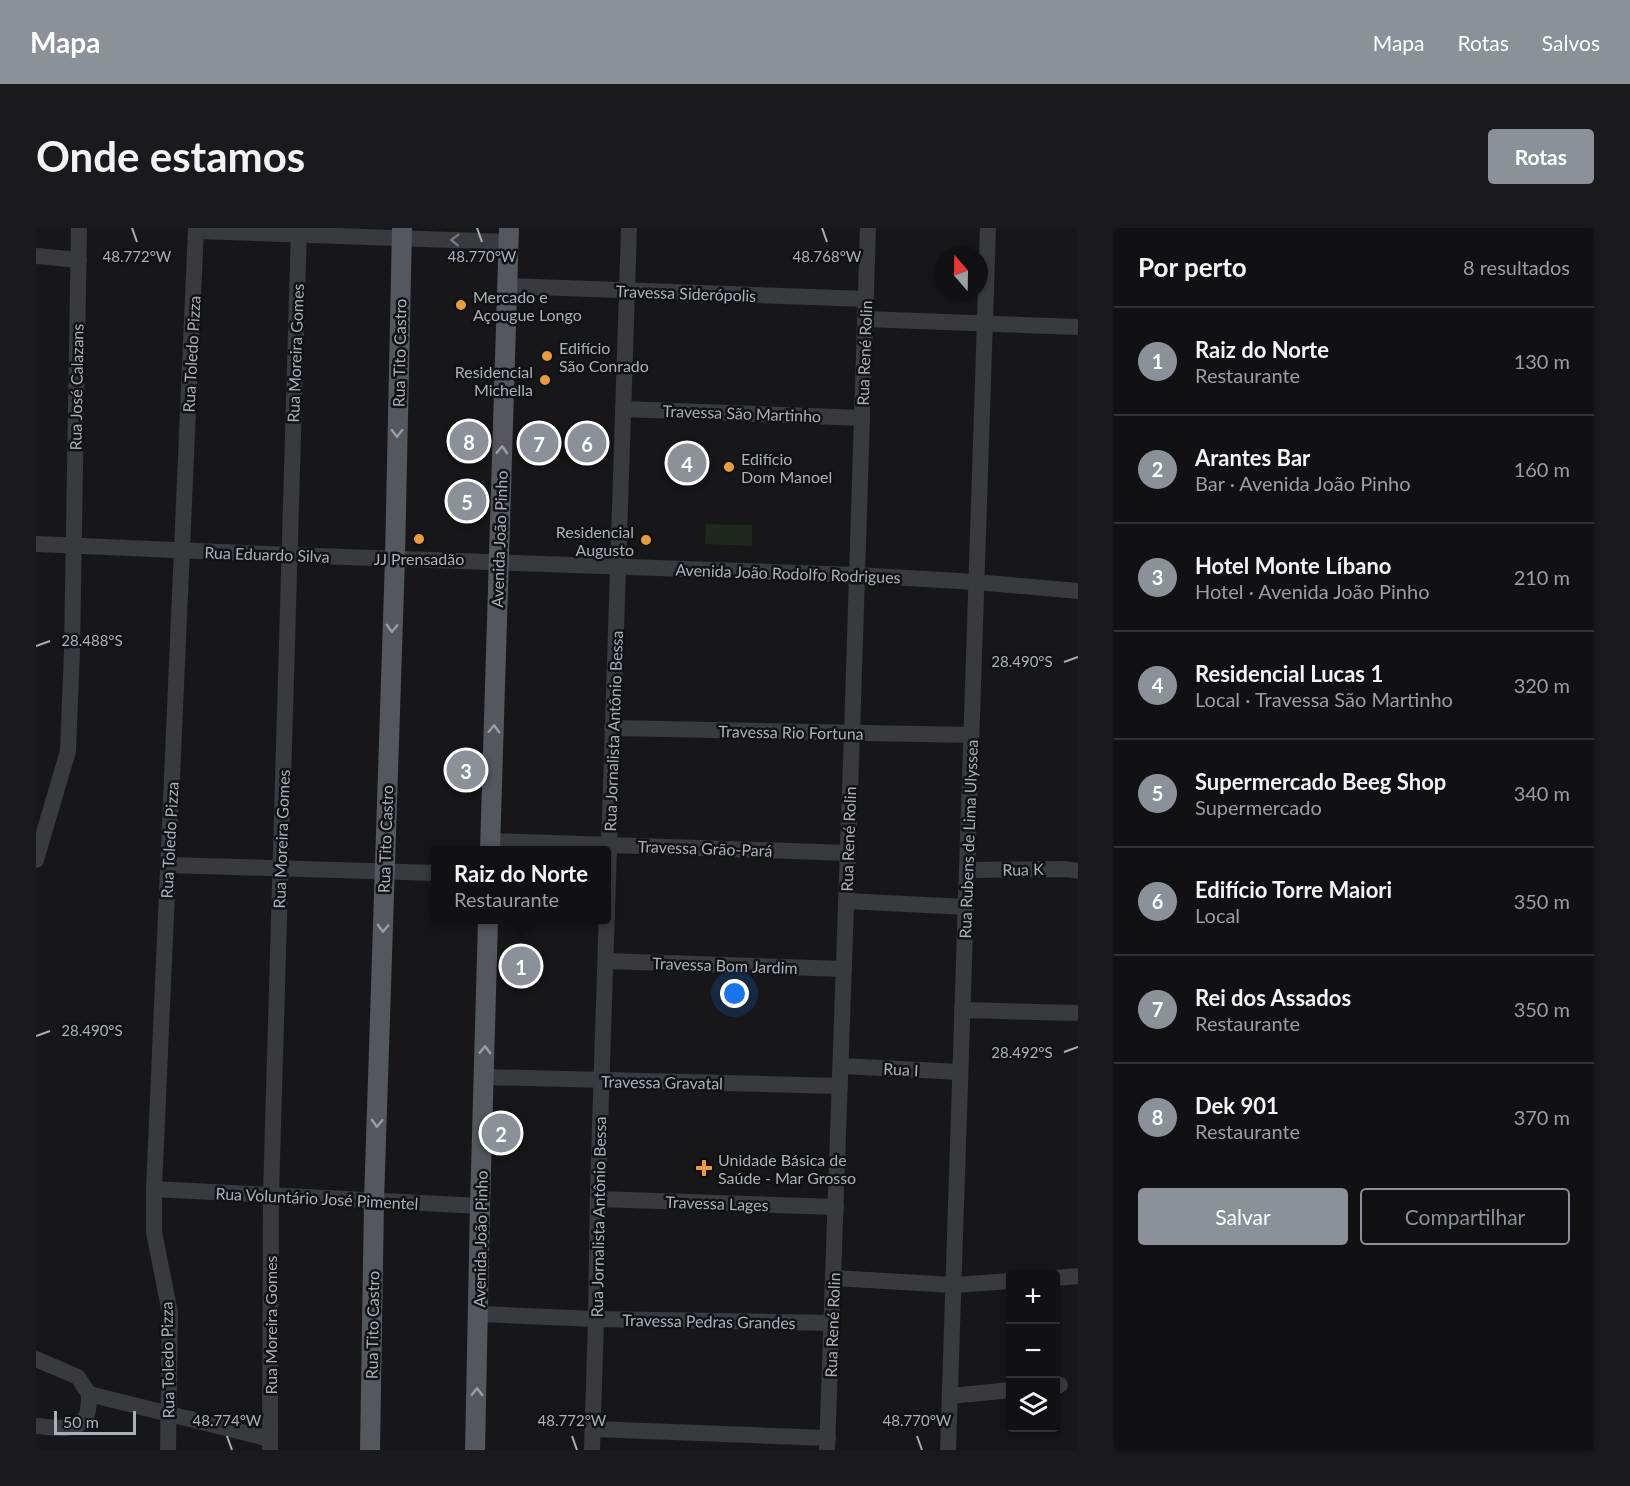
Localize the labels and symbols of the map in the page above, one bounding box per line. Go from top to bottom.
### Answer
one-way arrow [451,234,460,246]
north arrow [934,246,988,300]
text: 48.772°W [103,247,172,265]
text: 48.770°W [448,247,517,265]
text: 48.768°W [793,247,862,265]
street label: Travessa Siderópolis [615,281,757,305]
street label: Rua Moreira Gomes [283,283,307,423]
place label: Mercado e Açougue Longo [473,287,582,324]
street label: Rua Toledo Pizza [178,295,204,413]
marker: Mercado e Açougue Longo [454,298,468,312]
street label: Rua Tito Castro [389,299,409,407]
street label: Rua René Rolin [853,300,875,406]
street label: Rua José Calazans [65,323,87,450]
place label: Edifício São Conrado [559,338,649,375]
marker: Edifício São Conrado [540,349,554,363]
place label: Residencial Michella [455,362,533,399]
marker: Residencial Michella [538,373,552,387]
street label: Travessa São Martinho [663,401,821,425]
pin: 8 [450,418,488,464]
pin: 7 [520,420,558,466]
pin: 6 [568,420,606,466]
one-way arrow [391,429,403,438]
pin: 4 [668,440,706,486]
one-way arrow [496,446,508,455]
place label: Edifício Dom Manoel [741,449,832,486]
marker: Edifício Dom Manoel [722,460,736,474]
street label: Avenida João Pinho [487,470,511,608]
pin: 5 [448,478,486,524]
place label: Residencial Augusto [556,522,634,559]
marker: JJ Prensadão [412,532,426,546]
marker: Residencial Augusto [639,533,653,547]
street label: Rua Eduardo Silva [204,542,330,566]
place label: JJ Prensadão [374,549,464,568]
street label: Avenida João Rodolfo Rodrigues [675,560,901,586]
one-way arrow [386,624,399,633]
street label: Rua Jornalista Antônio Bessa [600,630,626,832]
text: 28.488°S [61,631,123,649]
text: 28.490°S [991,652,1053,670]
street label: Travessa Rio Fortuna [718,721,864,743]
one-way arrow [488,725,500,734]
street label: Rua Rubens de Lima Ulyssea [955,739,981,939]
pin: 3 [446,748,486,792]
street label: Rua Moreira Gomes [269,769,293,909]
street label: Rua Toledo Pizza [156,781,182,899]
street label: Rua Tito Castro [374,785,396,893]
street label: Rua René Rolin [837,786,859,892]
street label: Travessa Grão-Pará [637,836,773,860]
street label: Rua K [1002,859,1044,879]
one-way arrow [376,924,389,933]
pin: 1 [502,944,540,988]
street label: Travessa Bom Jardim [652,953,798,977]
your location [720,979,749,1008]
text: 28.490°S [61,1021,123,1039]
text: 28.492°S [991,1043,1053,1061]
one-way arrow [478,1045,491,1054]
street label: Rua I [883,1059,919,1079]
street label: Travessa Gravatal [601,1071,723,1093]
pin: 2 [482,1110,520,1156]
street label: Rua Jornalista Antônio Bessa [587,1116,609,1318]
one-way arrow [370,1119,383,1128]
place label: Unidade Básica de Saúde - Mar Grosso [718,1150,856,1187]
marker: Unidade Básica de Saúde - Mar Grosso [695,1159,713,1177]
street label: Avenida João Pinho [469,1170,491,1308]
street label: Rua Voluntário José Pimentel [215,1183,419,1213]
street label: Travessa Lages [665,1192,769,1214]
street label: Rua Moreira Gomes [261,1255,280,1395]
street label: Rua Tito Castro [362,1271,382,1379]
street label: Rua René Rolin [821,1272,843,1378]
street label: Rua Toledo Pizza [156,1301,178,1419]
street label: Travessa Pedras Grandes [622,1310,796,1332]
one-way arrow [471,1387,483,1396]
scale bar [54,1408,136,1436]
text: 48.774°W [193,1411,262,1429]
text: 48.772°W [538,1411,607,1429]
text: 48.770°W [883,1411,952,1429]

